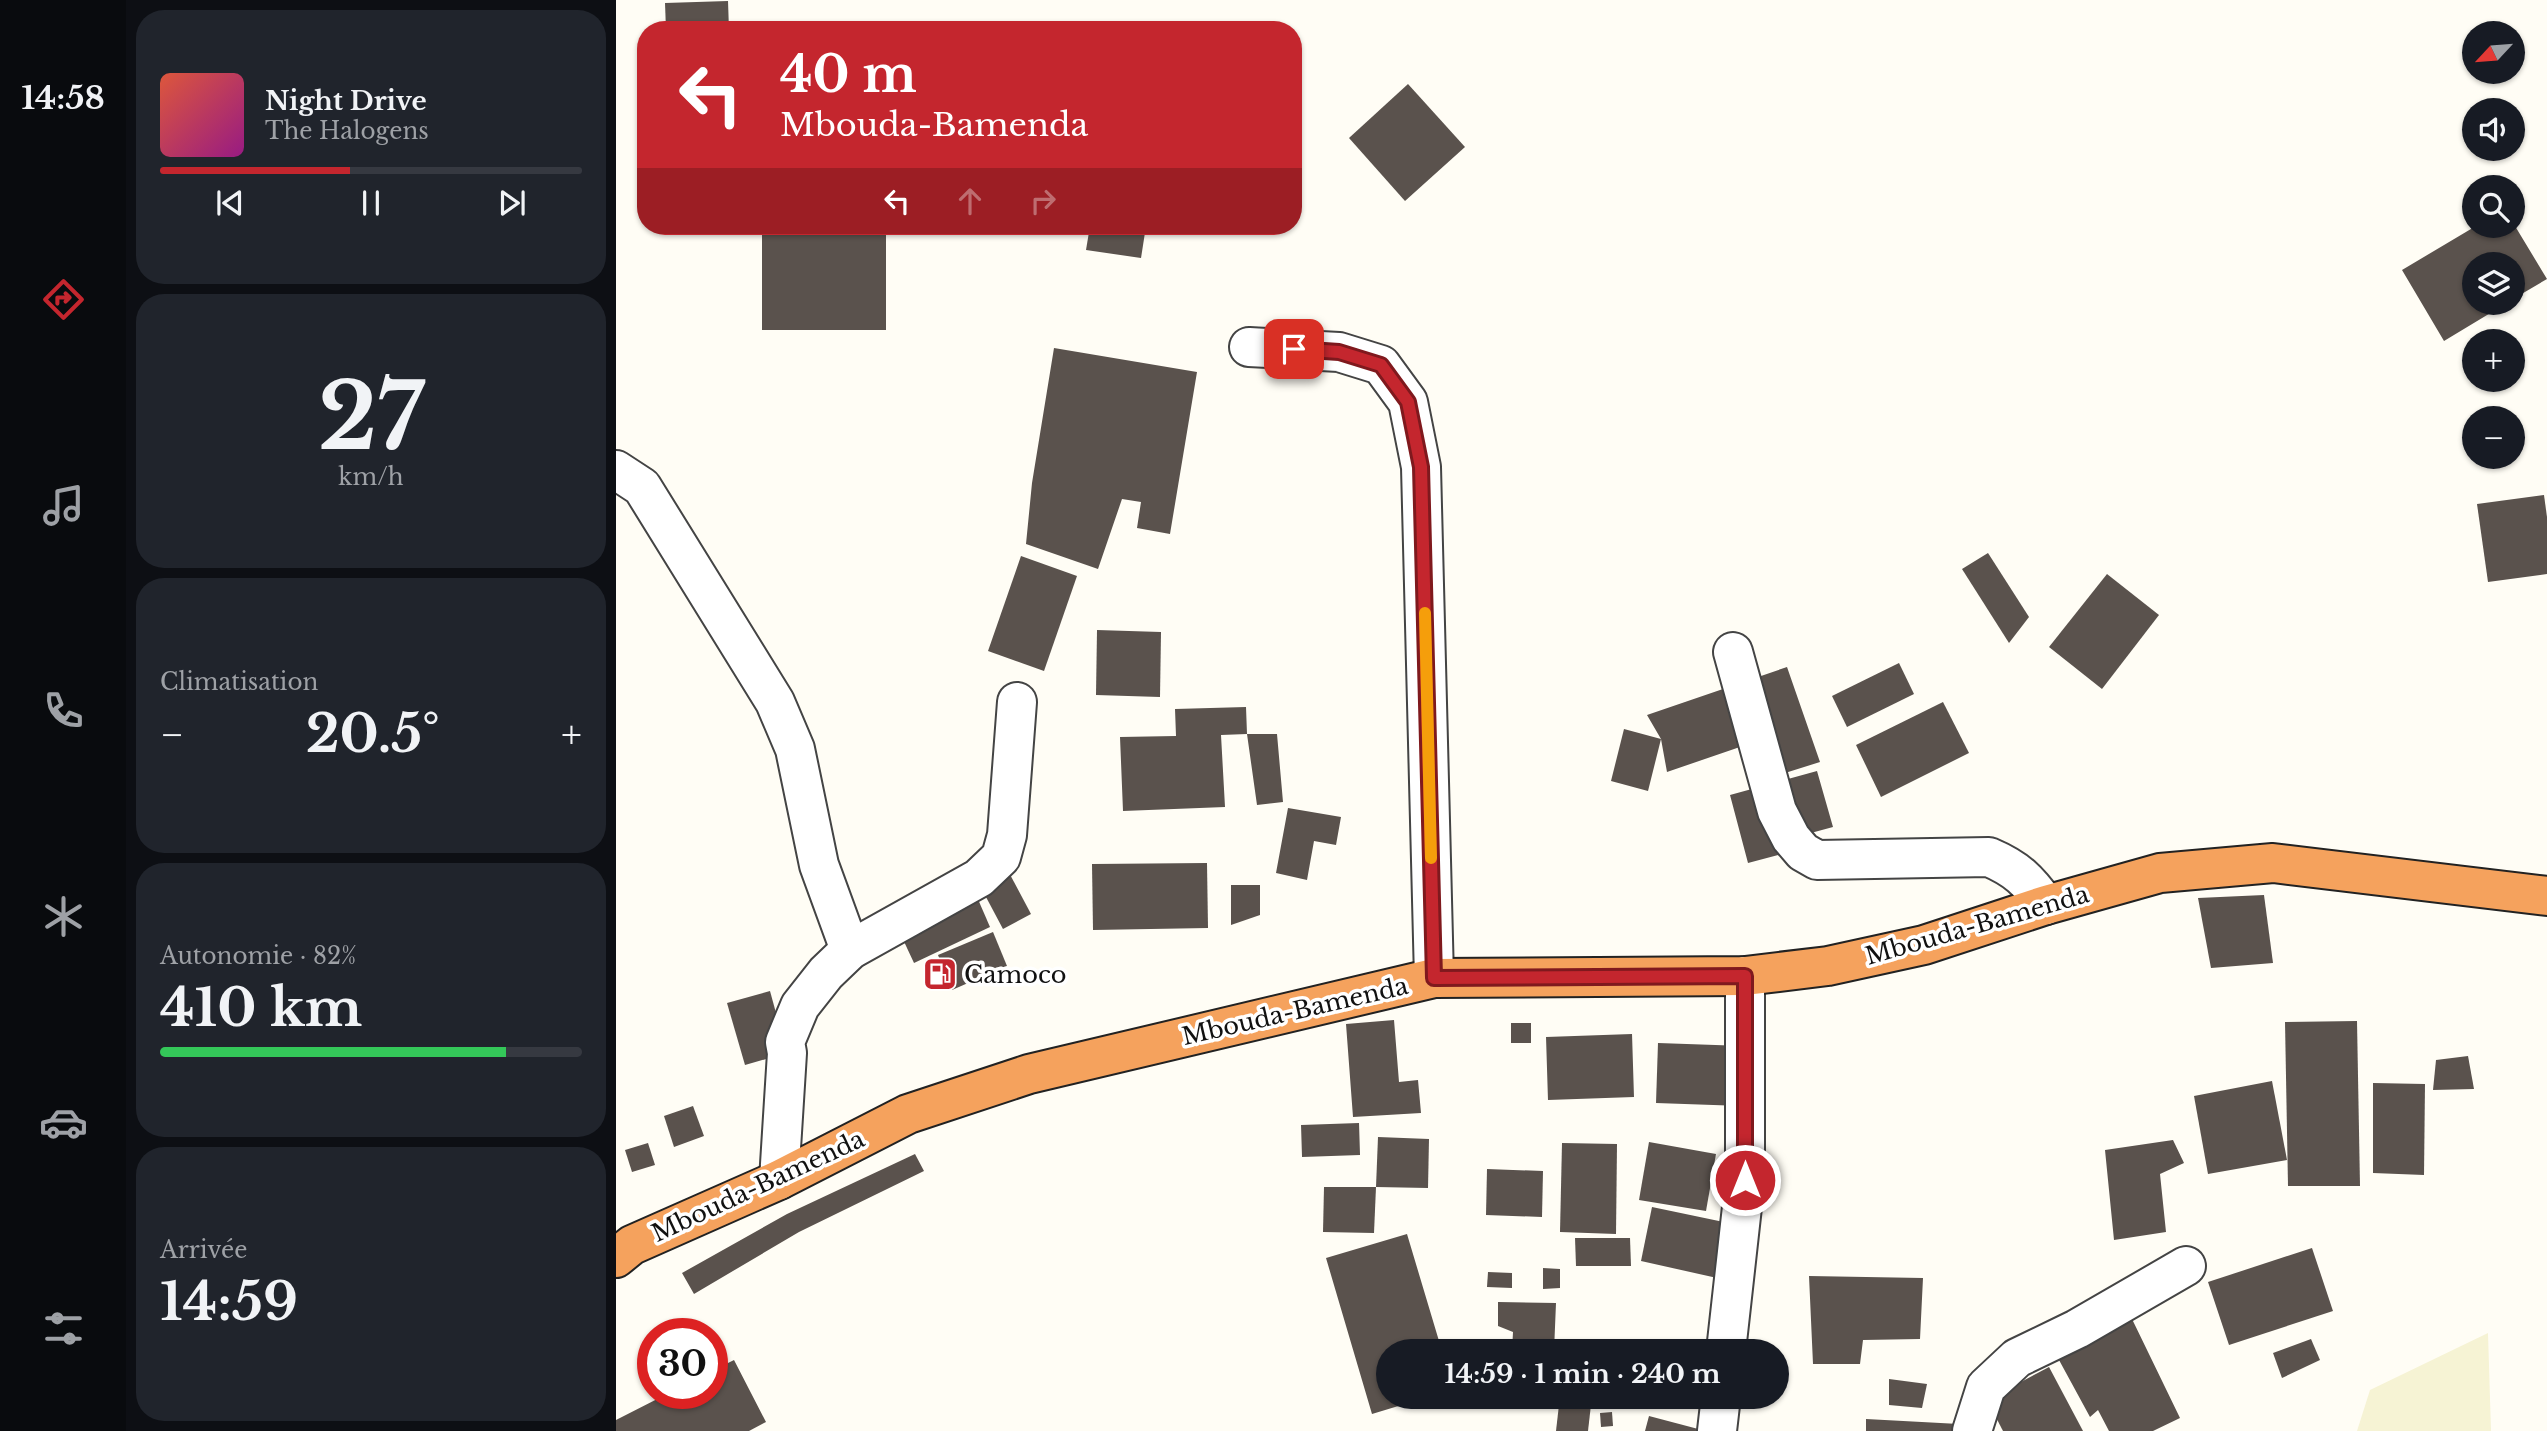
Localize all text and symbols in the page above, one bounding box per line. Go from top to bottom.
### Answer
north arrow [2462,21,2525,84]
map controls [2462,21,2525,469]
text: 40 m [780,44,917,105]
icon: left [665,49,756,140]
text: 14:58 [21,78,105,118]
text: Night Drive [265,85,427,117]
button: sound [2462,98,2525,161]
text: Mbouda-Bamenda [780,105,1088,145]
text: The Halogens [265,117,429,145]
button: search [2462,175,2525,238]
icon: left [878,182,916,220]
icon: ahead [951,182,989,220]
icon: right [1024,182,1062,220]
icon: previous [211,184,249,222]
icon: pause [352,184,390,222]
icon: next [493,184,531,222]
button: layers [2462,252,2525,315]
icon: directions [39,275,88,324]
pin [1264,319,1324,379]
button: + [2462,329,2525,392]
icon: arrive [1275,330,1313,368]
text: 27 [318,361,424,474]
button: − [2462,406,2525,469]
text: km/h [338,463,404,491]
icon: music [39,481,88,530]
text: Climatisation [160,668,318,696]
icon: phone [39,686,88,735]
text: 20.5° [306,702,440,766]
text: − [160,711,184,758]
text: + [561,711,582,758]
street label: Mbouda-Bamenda [1862,879,2093,971]
icon: climate [39,892,88,941]
text: Autonomie · 82% [160,942,357,970]
fuel station icon: Camoco [921,955,959,993]
place label: Camoco [964,960,1067,989]
street label: Mbouda-Bamenda [1179,971,1412,1051]
text: 410 km [160,976,362,1040]
icon: car [39,1098,88,1147]
street label: Mbouda-Bamenda [647,1124,870,1248]
position arrow [1708,1143,1782,1217]
text: Arrivée [160,1236,247,1264]
text: 14:59 [160,1270,298,1334]
icon: filters [39,1304,88,1353]
speed limit sign: 30 [637,1318,728,1409]
text: 14:59 · 1 min · 240 m [1444,1358,1721,1390]

